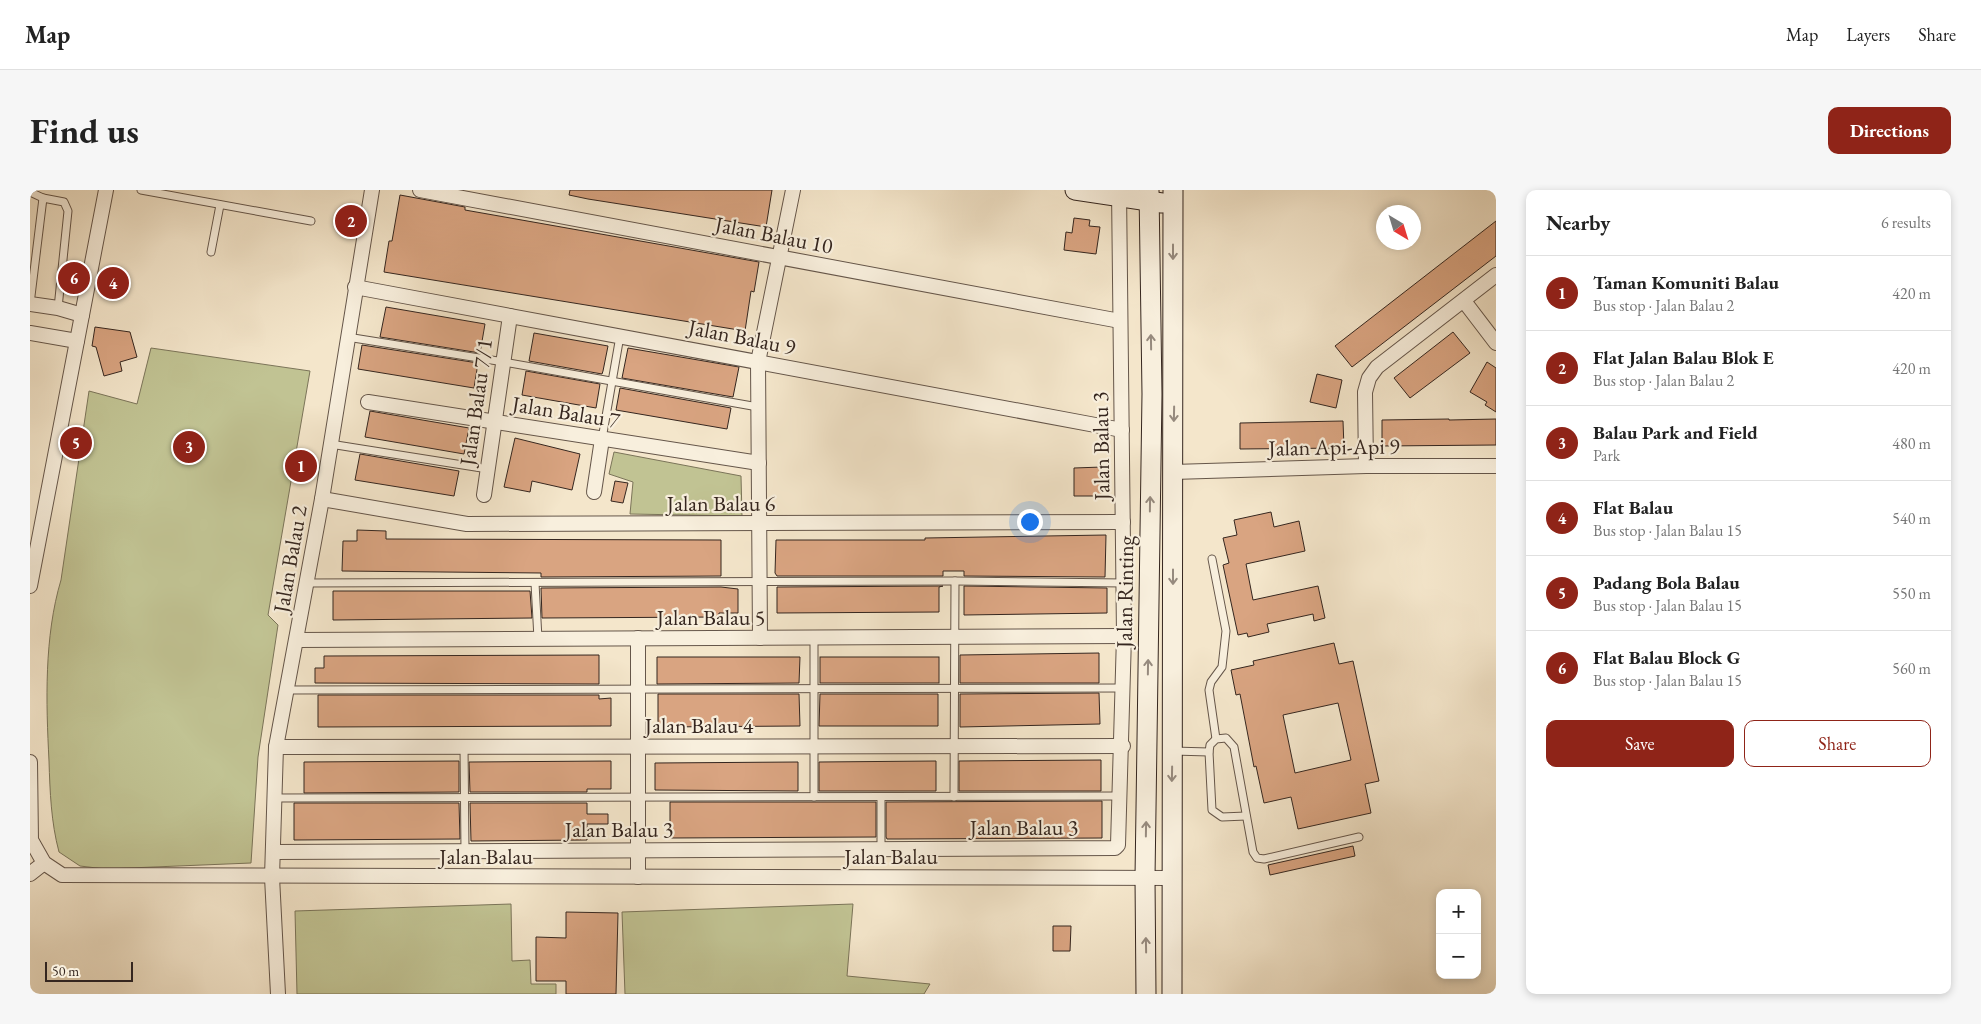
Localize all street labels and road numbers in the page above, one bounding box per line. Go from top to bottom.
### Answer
street label: Jalan Balau 10 [711,209,836,261]
street label: Jalan Balau 9 [684,312,799,362]
street label: Jalan Balau 7/1 [452,337,499,469]
street label: Jalan Balau 7 [508,389,622,435]
street label: Jalan Balau 3 [1086,391,1116,503]
street label: Jalan Api-Api 9 [1266,431,1400,463]
street label: Jalan Balau 6 [665,489,776,518]
street label: Jalan Balau 2 [266,503,314,617]
street label: Jalan Rinting [1109,535,1140,651]
street label: Jalan Balau 5 [655,603,765,632]
street label: Jalan Balau 4 [643,711,754,740]
street label: Jalan Balau 3 [968,813,1078,842]
street label: Jalan Balau 3 [563,815,673,844]
street label: Jalan Balau [437,842,533,871]
street label: Jalan Balau [842,842,938,871]

